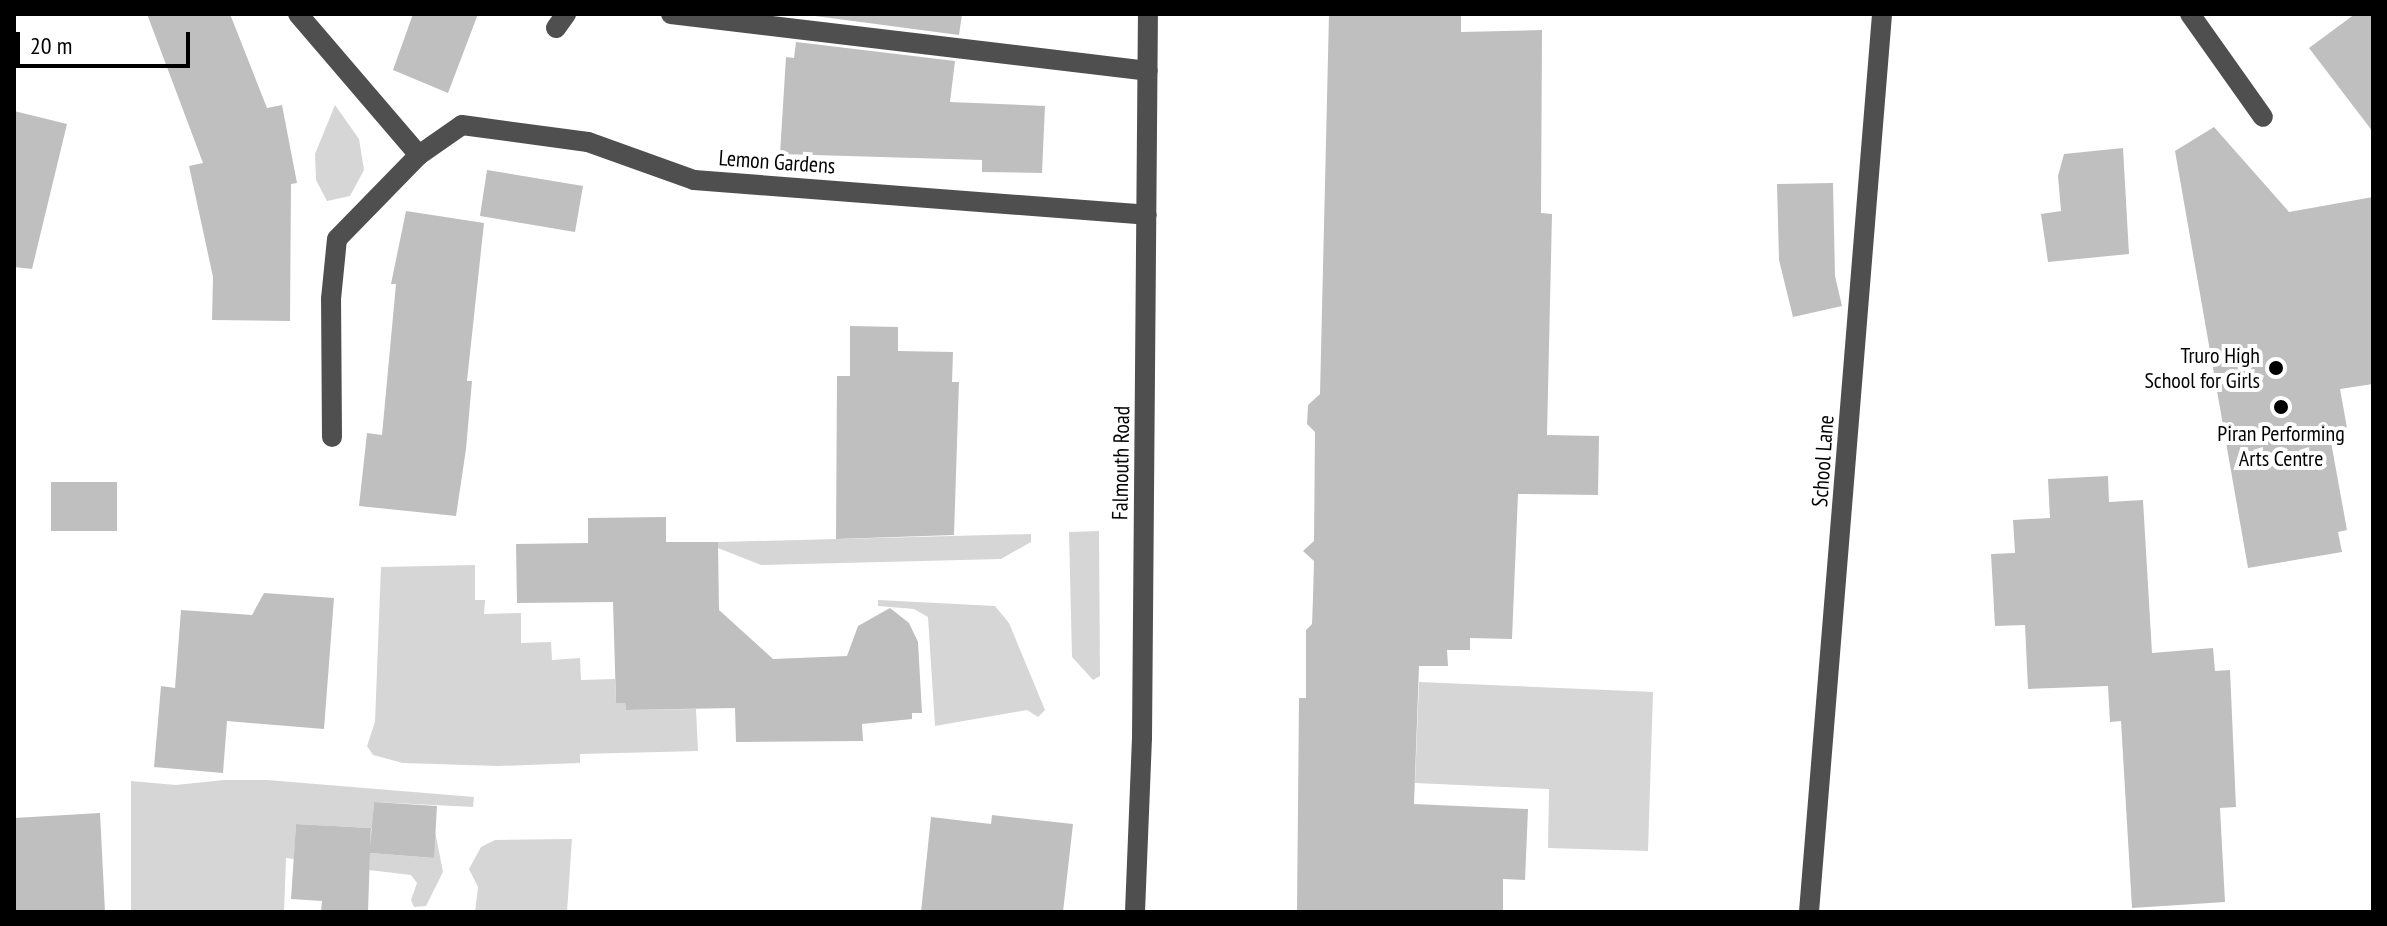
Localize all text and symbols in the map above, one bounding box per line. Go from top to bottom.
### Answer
scale bar [20,16,194,66]
text: 20 m [30,30,72,61]
street label: Lemon Gardens [718,145,836,179]
place label: Truro High School for Girls [2144,342,2260,394]
marker: Truro High School for Girls [2267,359,2285,377]
marker: Piran Performing Arts Centre [2272,398,2290,416]
street label: Falmouth Road [1107,406,1135,520]
street label: School Lane [1807,414,1839,508]
place label: Piran Performing Arts Centre [2217,420,2345,472]

